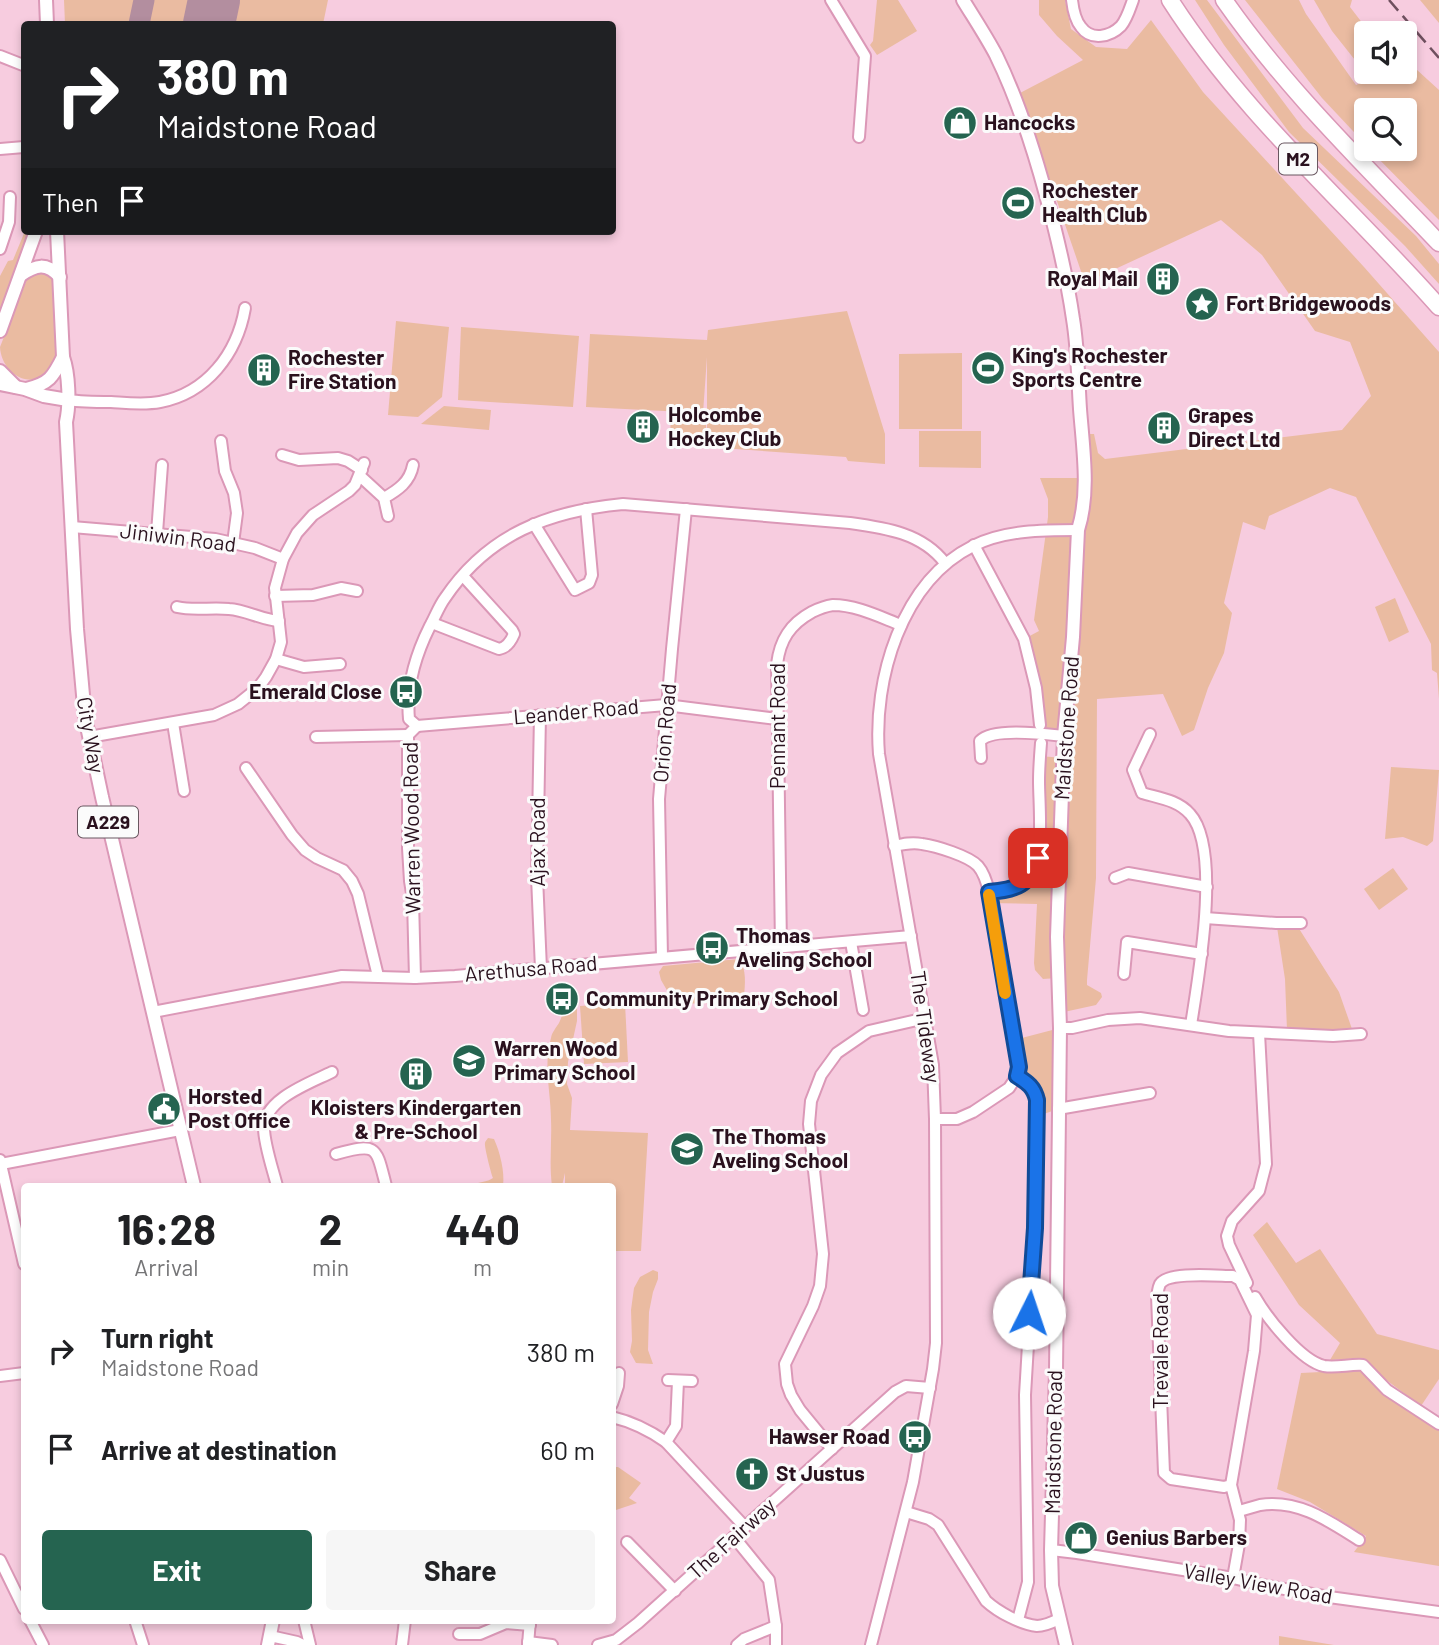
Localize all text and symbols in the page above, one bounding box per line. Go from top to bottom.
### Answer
map controls [1354,21,1417,161]
button: sound [1354,21,1417,84]
text: 380 m [157,46,289,105]
icon: right [42,49,133,140]
button: search [1354,98,1417,161]
shop icon: Hancocks [941,104,979,142]
text: Maidstone Road [157,106,377,144]
place label: Hancocks [984,109,1075,134]
road number: M2 [1279,144,1317,174]
place label: Rochester Health Club [1042,177,1148,226]
icon: arrive [113,182,151,220]
sports icon: Rochester Health Club [999,184,1037,222]
text: Then [42,186,99,217]
building icon: Royal Mail [1144,260,1182,298]
place label: Royal Mail [1047,265,1138,290]
place icon: Fort Bridgewoods [1183,285,1221,323]
place label: Fort Bridgewoods [1226,290,1391,315]
place label: King's Rochester Sports Centre [1012,342,1168,391]
place label: Rochester Fire Station [288,344,396,393]
sports icon: King's Rochester Sports Centre [969,349,1007,387]
building icon: Rochester Fire Station [245,351,283,389]
place label: Holcombe Hockey Club [668,401,781,450]
place label: Grapes Direct Ltd [1188,402,1280,451]
building icon: Holcombe Hockey Club [624,408,662,446]
building icon: Grapes Direct Ltd [1145,409,1183,447]
street label: Jiniwin Road [119,517,238,556]
street label: Maidstone Road [1048,655,1083,801]
street label: Pennant Road [764,663,789,789]
bus stop icon: Emerald Close [387,673,425,711]
place label: Emerald Close [249,678,382,703]
street label: Orion Road [647,682,680,784]
street label: Leander Road [512,693,640,728]
street label: City Way [72,694,111,775]
street label: Warren Wood Road [396,742,425,914]
street label: Ajax Road [524,797,549,887]
road number: A229 [78,806,138,838]
pin [1008,828,1068,888]
icon: arrive [1019,839,1057,877]
place label: Thomas Aveling School [736,922,872,971]
bus stop icon: Thomas Aveling School [693,929,731,967]
street label: Arethusa Road [464,949,598,986]
street label: The Tideway [906,969,947,1085]
bus stop icon: Community Primary School [543,980,581,1018]
place label: Community Primary School [586,985,838,1010]
place label: Warren Wood Primary School [494,1035,635,1084]
school or university icon: Warren Wood Primary School [450,1042,488,1080]
building icon: Kloisters Kindergarten & Pre-School [397,1055,435,1093]
place label: Horsted Post Office [188,1083,290,1132]
public building icon: Horsted Post Office [145,1090,183,1128]
place label: Kloisters Kindergarten & Pre-School [311,1094,521,1143]
place label: The Thomas Aveling School [712,1123,848,1172]
school or university icon: The Thomas Aveling School [668,1130,706,1168]
text: 16:28 [117,1203,216,1253]
text: 2 [319,1203,342,1253]
text: 440 [445,1203,520,1253]
text: Arrival [134,1253,199,1281]
text: min [312,1253,349,1281]
text: m [473,1253,492,1281]
position arrow [992,1276,1066,1350]
street label: Trevale Road [1147,1293,1172,1409]
text: Turn right [101,1322,214,1353]
icon: right [42,1332,80,1370]
text: 380 m [527,1336,595,1367]
text: Maidstone Road [101,1353,259,1381]
street label: Maidstone Road [1039,1370,1066,1514]
bus stop icon: Hawser Road [896,1418,934,1456]
place label: Hawser Road [769,1423,890,1448]
icon: arrive [42,1430,80,1468]
text: Arrive at destination [101,1434,337,1465]
text: 60 m [540,1434,595,1465]
church icon: St Justus [733,1455,771,1493]
place label: St Justus [776,1460,865,1485]
street label: The Fairway [682,1492,780,1584]
shop icon: Genius Barbers [1062,1519,1100,1557]
place label: Genius Barbers [1106,1524,1247,1549]
button: Exit [42,1530,312,1610]
button: Share [326,1530,595,1610]
street label: Valley View Road [1182,1557,1335,1608]

